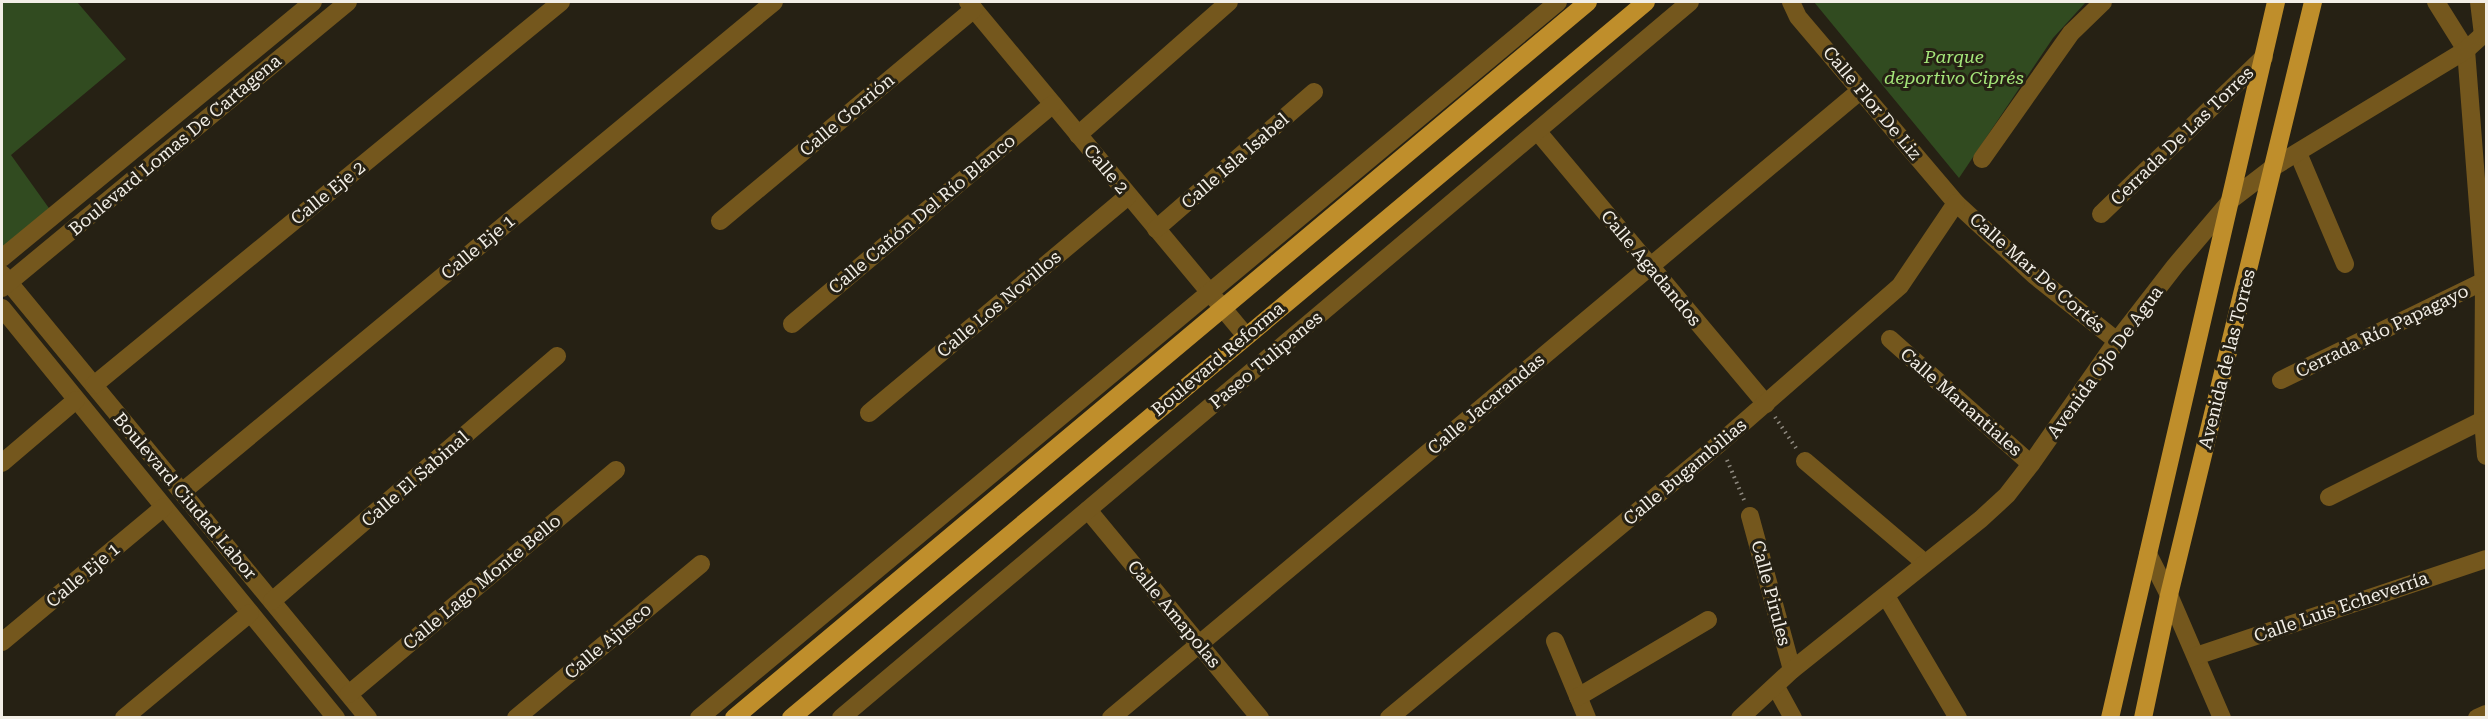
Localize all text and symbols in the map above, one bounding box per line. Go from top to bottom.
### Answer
street label: Calle Flor De Liz [1819,42,1926,164]
park label: Parque deportivo Ciprés [1884,46,2024,88]
street label: Boulevard Lomas De Cartagena [64,49,285,240]
street label: Cerrada De Las Torres [2106,62,2257,209]
street label: Calle Gorrión [795,69,898,160]
street label: Calle Isla Isabel [1177,108,1293,213]
street label: Calle Cañón Del Río Blanco [824,129,1019,298]
street label: Calle 2 [1080,140,1133,198]
street label: Calle Eje 2 [286,156,369,229]
street label: Calle Agadandos [1597,206,1706,330]
street label: Calle Mar De Cortés [1966,208,2109,337]
street label: Calle Eje 1 [437,210,519,283]
street label: Calle Los Novillos [932,246,1065,362]
street label: Avenida de las Torres [2194,267,2259,451]
street label: Cerrada Río Papagayo [2292,280,2472,382]
street label: Avenida Ojo De Agua [2042,281,2167,442]
street label: Boulevard Reforma [1147,297,1288,420]
street label: Paseo Tulipanes [1205,306,1326,413]
street label: Calle Manantiales [1896,343,2026,460]
street label: Calle Jacarandas [1423,349,1548,459]
street label: Boulevard Ciudad Labor [109,408,261,583]
street label: Calle Bugambilias [1619,414,1750,529]
street label: Calle El Sabinal [357,426,473,531]
street label: Calle Lago Monte Bello [399,510,565,654]
street label: Calle Eje 1 [42,538,124,611]
street label: Calle Pirules [1747,538,1796,648]
street label: Calle Amapolas [1123,556,1225,672]
street label: Calle Luis Echeverría [2251,567,2431,646]
street label: Calle Ajusco [560,598,655,683]

